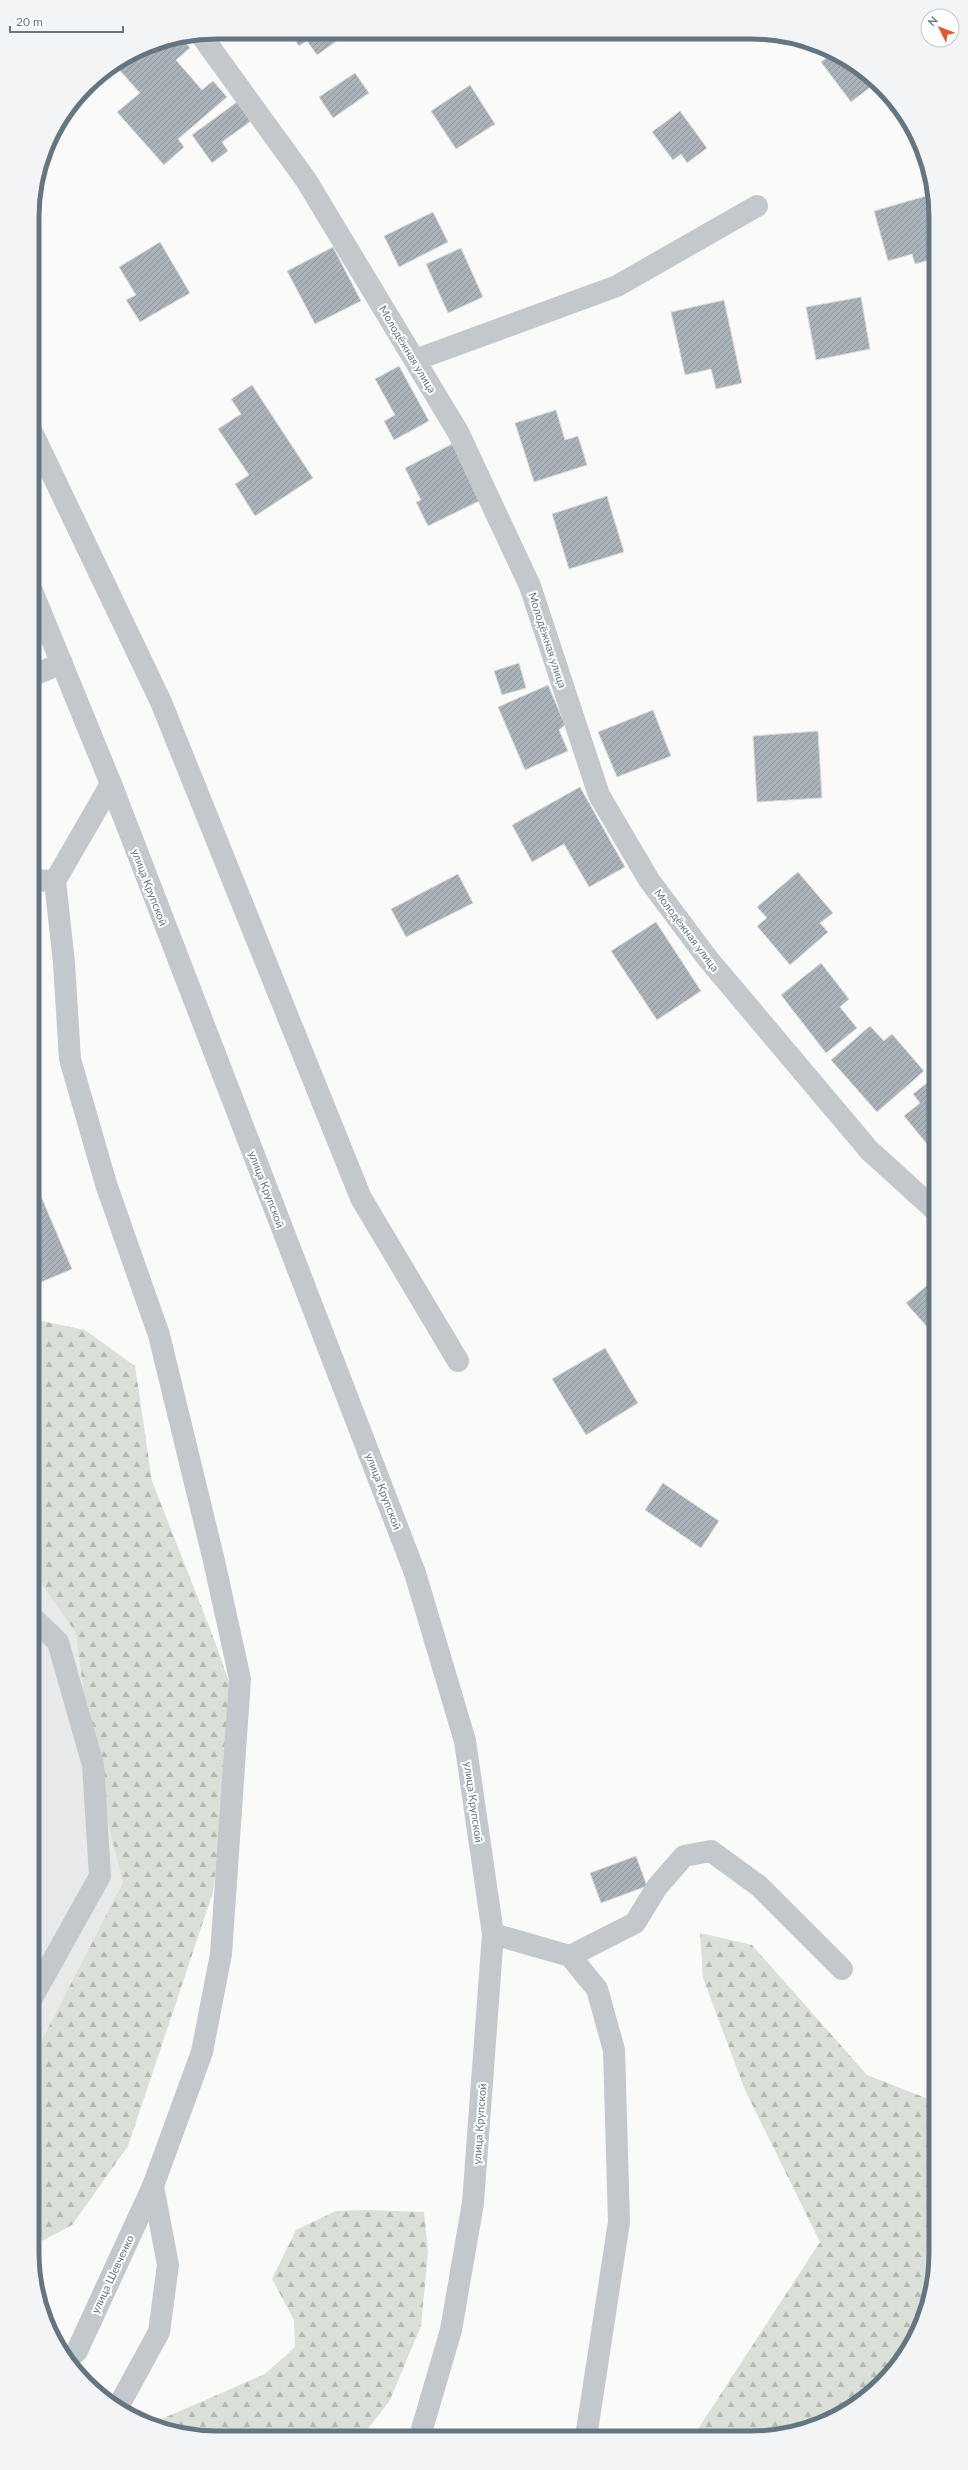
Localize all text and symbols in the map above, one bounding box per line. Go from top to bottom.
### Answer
scale bar [10,8,123,34]
north arrow [920,8,960,48]
text: N [925,13,940,28]
text: 20 m [16,14,43,29]
street label: Молодёжная улица [377,303,439,395]
street label: Молодёжная улица [526,591,570,689]
street label: улица Крупской [129,847,171,927]
street label: Молодёжная улица [652,886,722,974]
street label: улица Крупской [246,1149,288,1229]
street label: улица Крупской [363,1451,405,1531]
street label: улица Крупской [462,1761,486,1843]
street label: улица Крупской [470,2083,488,2165]
street label: улица Шевченко [88,2233,136,2315]

